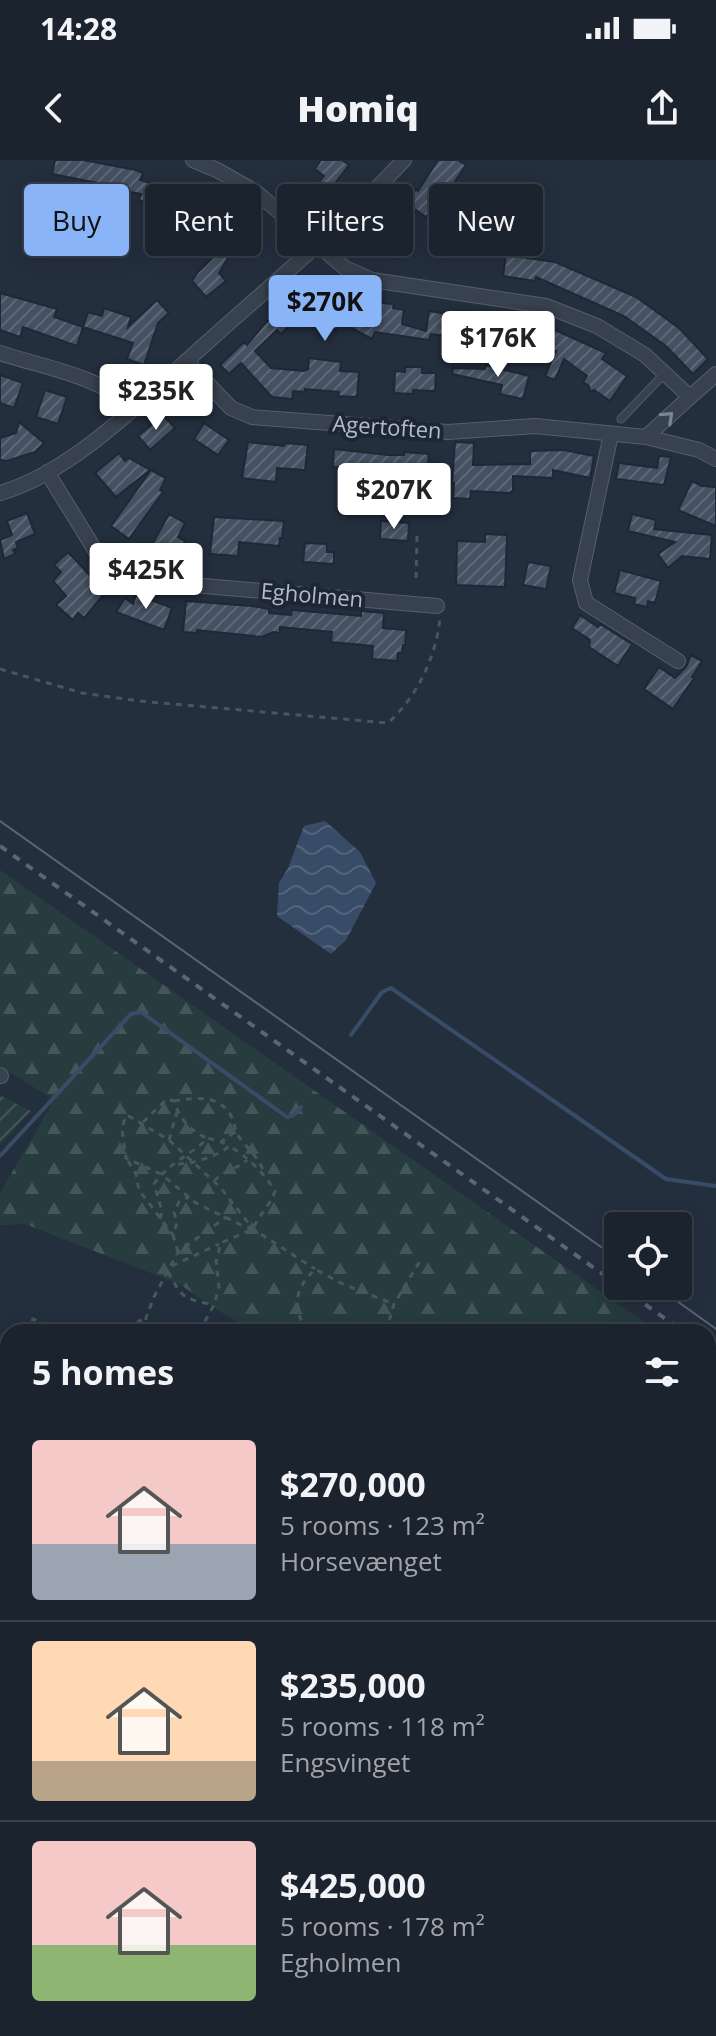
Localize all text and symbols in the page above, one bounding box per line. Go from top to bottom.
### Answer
text: 14:28 [40,8,117,49]
text: Homiq [297,84,419,133]
icon: back [32,86,76,130]
icon: share [640,86,684,130]
chip: Buy [24,184,129,256]
chip: Rent [145,184,261,256]
chip: Filters [277,184,413,256]
chip: New [429,184,543,256]
pin: $270K [269,275,381,343]
text: $270K [287,283,363,319]
pin: $176K [442,311,554,379]
text: $176K [460,319,536,355]
pin: $235K [100,364,212,432]
text: $235K [118,372,194,408]
street label: Agertoften [331,407,443,445]
one-way arrow [659,411,673,426]
pin: $207K [338,463,450,531]
text: $207K [356,471,432,507]
pin: $425K [90,543,202,611]
text: $425K [108,551,184,587]
street label: Egholmen [260,575,365,613]
map controls [604,1212,692,1300]
button: locate [604,1212,692,1300]
text: 5 homes [32,1349,174,1395]
icon: filters [640,1350,684,1394]
text: $270,000 [280,1461,426,1507]
icon: home [96,1472,192,1568]
text: 5 rooms · 123 m² [280,1507,485,1543]
text: Horsevænget [280,1543,442,1579]
text: $235,000 [280,1662,426,1708]
icon: home [96,1673,192,1769]
text: 5 rooms · 118 m² [280,1708,485,1744]
text: Engsvinget [280,1744,410,1780]
text: $425,000 [280,1862,426,1908]
icon: home [96,1873,192,1969]
text: 5 rooms · 178 m² [280,1908,485,1944]
text: Egholmen [280,1944,401,1980]

